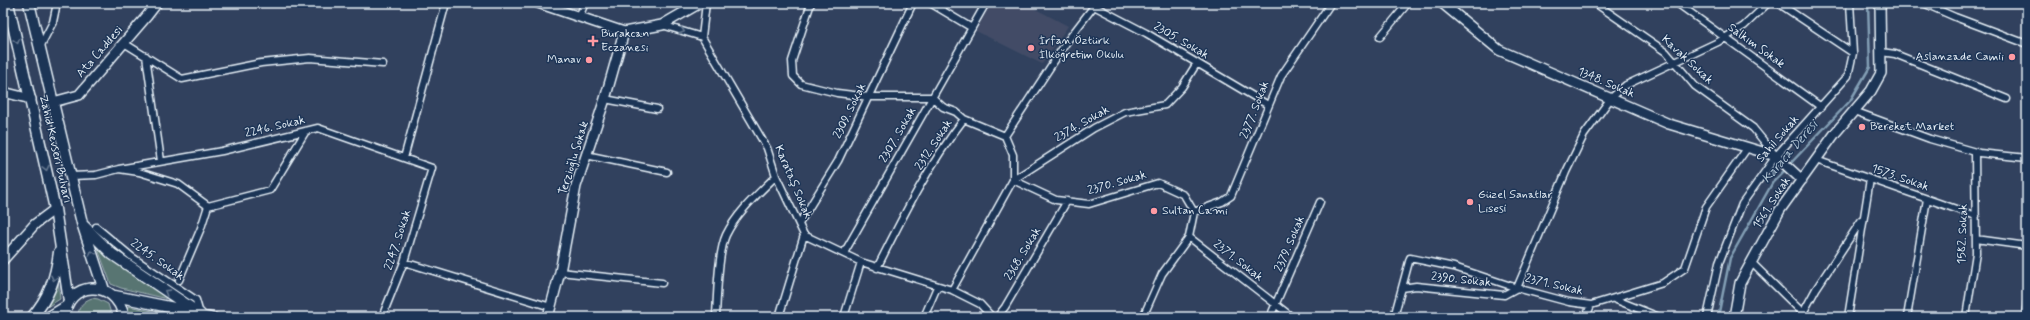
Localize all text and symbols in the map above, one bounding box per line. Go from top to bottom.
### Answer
street label: 2305. Sokak [1150,19,1212,63]
street label: Salkım Sokak [1724,20,1788,72]
street label: Ata Caddesi [73,23,127,81]
place label: Burakcan Eczanesi [601,26,649,56]
one-way arrow [678,26,685,35]
street label: Kavak Sokak [1658,32,1717,88]
place label: İrfan Öztürk İlköğretim Okulu [1039,33,1125,63]
marker: Burakcan Eczanesi [588,36,598,46]
one-way arrow [12,38,20,44]
marker: İrfan Öztürk İlköğretim Okulu [1026,43,1036,53]
place label: Aslanzade Camii [1916,49,2004,65]
place label: Manav [547,52,581,68]
marker: Aslanzade Camii [2007,52,2017,62]
marker: Manav [584,55,594,65]
street label: 1348. Sokak [1575,64,1637,102]
street label: 2377. Sokak [1237,79,1273,141]
street label: 2309. Sokak [830,80,870,142]
street label: Zahid Kevseri Bulvarı [35,93,75,205]
street label: 2374. Sokak [1052,102,1112,146]
street label: 2307. Sokak [876,104,920,166]
street label: 2246. Sokak [243,112,307,142]
street label: Sahil Sokak [1753,112,1803,166]
street label: 2312. Sokak [912,116,956,174]
water label: Karaca Deresi [1758,116,1823,187]
street label: Terzioğlu Sokak [555,119,593,197]
place label: Bereket Market [1870,119,1955,135]
marker: Bereket Market [1857,122,1867,132]
street label: Karataş Sokak [770,143,816,221]
street label: 1573. Sokak [1869,161,1931,195]
one-way arrow [42,164,50,171]
street label: 2370. Sokak [1086,167,1148,199]
street label: 1561. Sokak [1749,174,1795,232]
place label: Güzel Sanatlar Lisesi [1478,187,1553,217]
marker: Güzel Sanatlar Lisesi [1465,197,1475,207]
place label: Sultan Cami [1162,203,1228,219]
street label: 1582. Sokak [1954,204,1972,264]
marker: Sultan Cami [1149,206,1159,216]
street label: 2247. Sokak [381,208,415,272]
street label: 2379. Sokak [1271,213,1309,275]
street label: 2368. Sokak [1001,224,1045,284]
street label: 2245. Sokak [127,235,187,285]
street label: 2371. Sokak [1210,236,1266,286]
one-way arrow [88,249,96,256]
street label: 2390. Sokak [1430,269,1492,291]
street label: 2371. Sokak [1523,271,1585,299]
one-way arrow [50,275,58,282]
one-way arrow [164,289,171,297]

